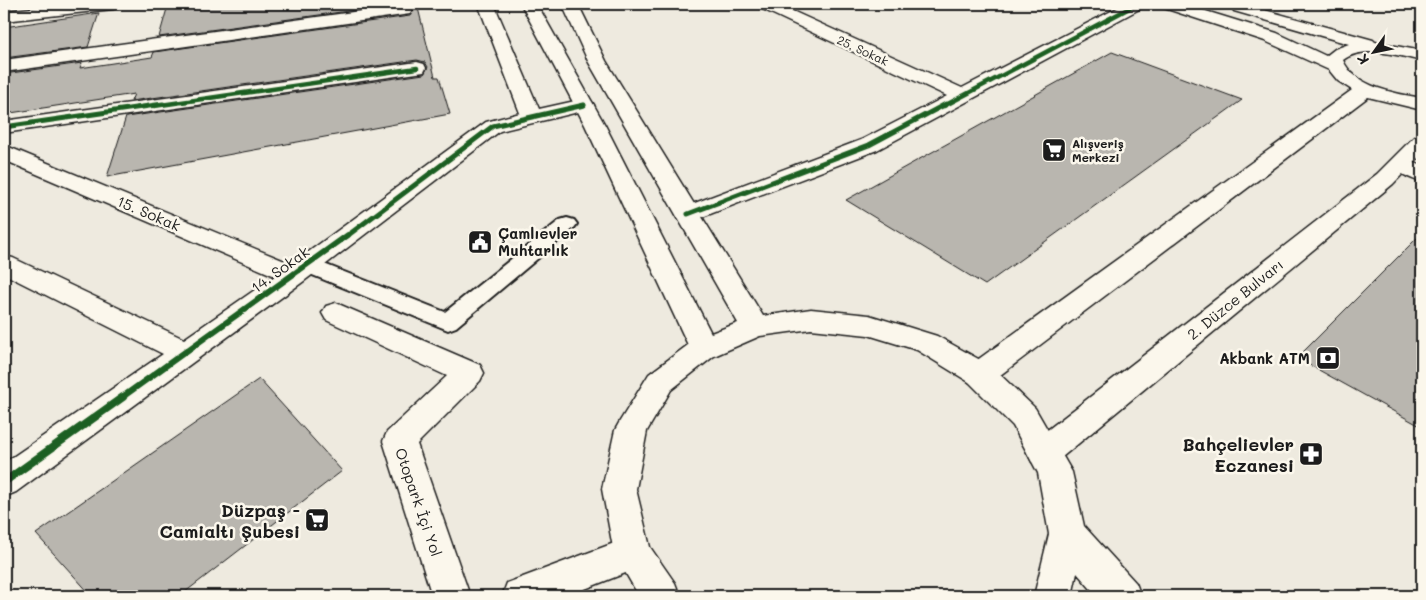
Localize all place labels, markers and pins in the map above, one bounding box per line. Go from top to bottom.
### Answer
place label: Alışveriş Merkezi [1072,135,1124,165]
supermarket icon: Alışveriş Merkezi [1041,137,1067,163]
place label: Çamlıevler Muhtarlık [498,223,578,260]
public building icon: Çamlıevler Muhtarlık [467,229,493,255]
bank icon: Akbank ATM [1315,345,1341,371]
place label: Akbank ATM [1219,348,1310,368]
place label: Bahçelievler Eczanesi [1182,432,1294,477]
pharmacy icon: Bahçelievler Eczanesi [1298,441,1324,467]
place label: Düzpaş - Camialtı Şubesi [160,498,300,543]
supermarket icon: Düzpaş - Camialtı Şubesi [304,507,330,533]

